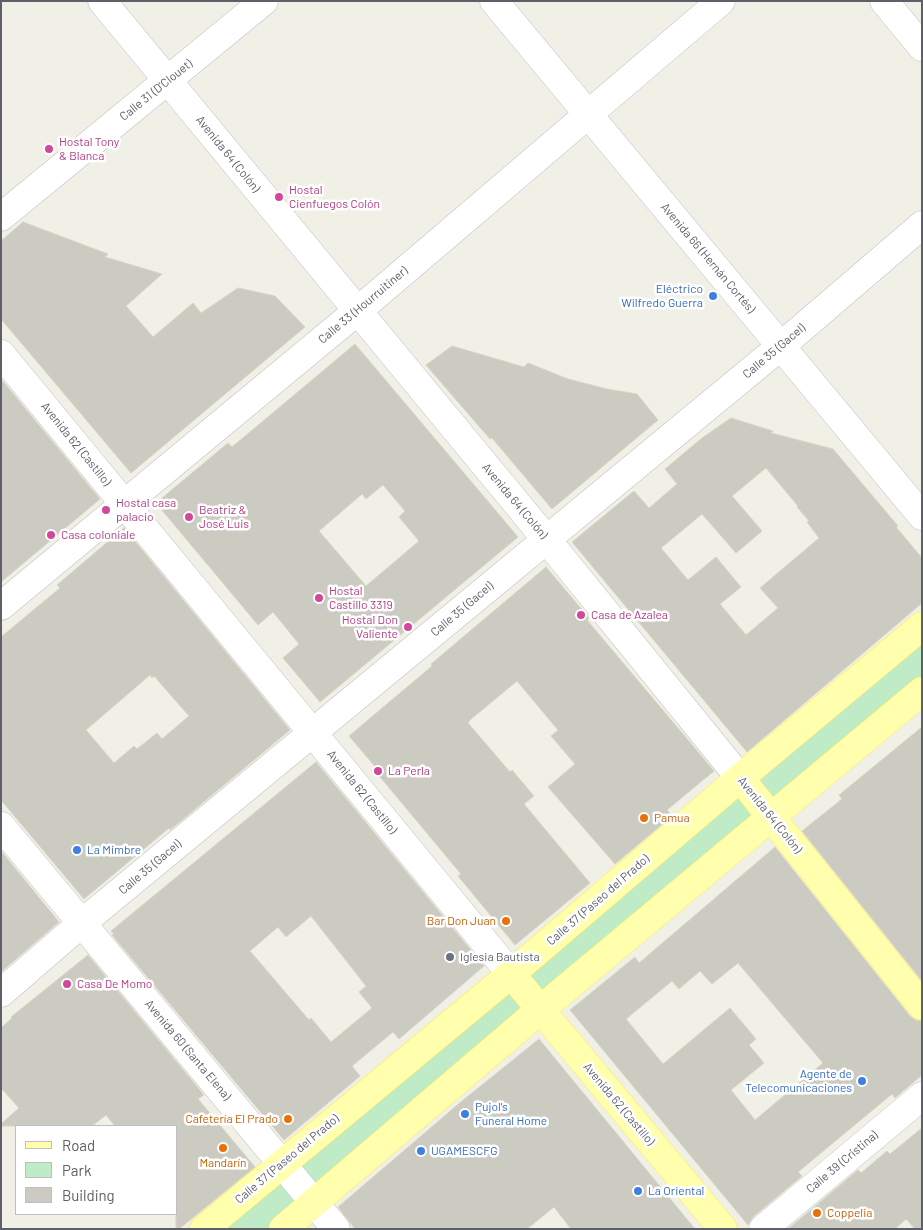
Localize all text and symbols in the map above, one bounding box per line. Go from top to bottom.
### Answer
street label: Calle 31 (D'Clouet) [117,56,195,124]
street label: Avenida 64 (Colón) [193,113,263,195]
place label: Hostal Tony & Blanca [59,135,119,163]
marker: Hostal Tony & Blanca [43,143,55,155]
place label: Hostal Cienfuegos Colón [289,183,380,211]
marker: Hostal Cienfuegos Colón [273,191,285,203]
street label: Avenida 66 (Hernán Cortés) [658,200,758,316]
street label: Calle 33 (Hourruitiner) [315,263,411,347]
place label: Eléctrico Wilfredo Guerra [621,282,703,310]
marker: Eléctrico Wilfredo Guerra [707,290,719,302]
street label: Calle 35 (Gacel) [740,321,808,381]
street label: Avenida 62 (Castillo) [38,399,114,489]
street label: Avenida 64 (Colón) [479,460,551,542]
place label: Hostal casa palacio [116,496,176,524]
place label: Beatriz & José Luis [199,503,249,531]
marker: Hostal casa palacio [100,504,112,516]
marker: Beatriz & José Luis [183,511,195,523]
place label: Casa coloniale [61,528,135,542]
marker: Casa coloniale [45,529,57,541]
street label: Calle 35 (Gacel) [428,579,496,639]
place label: Hostal Castillo 3319 [329,584,393,612]
marker: Hostal Castillo 3319 [313,592,325,604]
place label: Casa de Azalea [591,608,668,622]
marker: Casa de Azalea [575,609,587,621]
place label: Hostal Don Valiente [342,613,398,641]
marker: Hostal Don Valiente [402,621,414,633]
street label: Avenida 62 (Castillo) [324,747,400,837]
place label: La Perla [388,764,430,778]
marker: La Perla [372,765,384,777]
street label: Avenida 64 (Colón) [735,774,805,856]
place label: Pamua [654,811,690,825]
marker: Pamua [638,812,650,824]
street label: Calle 35 (Gacel) [116,837,184,897]
place label: La Mimbre [87,843,141,857]
marker: La Mimbre [71,844,83,856]
street label: Calle 37 (Paseo del Prado) [544,852,652,948]
place label: Bar Don Juan [427,914,496,928]
marker: Bar Don Juan [500,915,512,927]
place label: Iglesia Bautista [460,950,540,964]
marker: Iglesia Bautista [444,951,456,963]
place label: Casa De Momo [77,977,152,991]
marker: Casa De Momo [61,978,73,990]
street label: Avenida 60 (Santa Elena) [142,997,234,1103]
street label: Avenida 62 (Castillo) [580,1060,658,1148]
place label: Agente de Telecomunicaciones [745,1067,852,1095]
marker: Agente de Telecomunicaciones [856,1075,868,1087]
place label: Pujol's Funeral Home [475,1100,547,1128]
marker: Pujol's Funeral Home [459,1108,471,1120]
street label: Calle 37 (Paseo del Prado) [232,1111,342,1207]
place label: Cafetería El Prado [186,1112,278,1126]
marker: Cafetería El Prado [282,1113,294,1125]
legend [15,1125,178,1215]
street label: Calle 39 (Cristina) [803,1128,881,1196]
text: Road [62,1136,95,1154]
marker: Mandarín [217,1142,229,1154]
place label: UGAMESCFG [431,1144,497,1158]
marker: UGAMESCFG [415,1145,427,1157]
place label: Mandarín [199,1156,247,1170]
text: Park [62,1161,91,1179]
place label: La Oriental [648,1184,704,1198]
marker: La Oriental [632,1185,644,1197]
text: Building [62,1186,115,1204]
place label: Coppelia [827,1206,872,1220]
marker: Coppelia [811,1207,823,1219]

